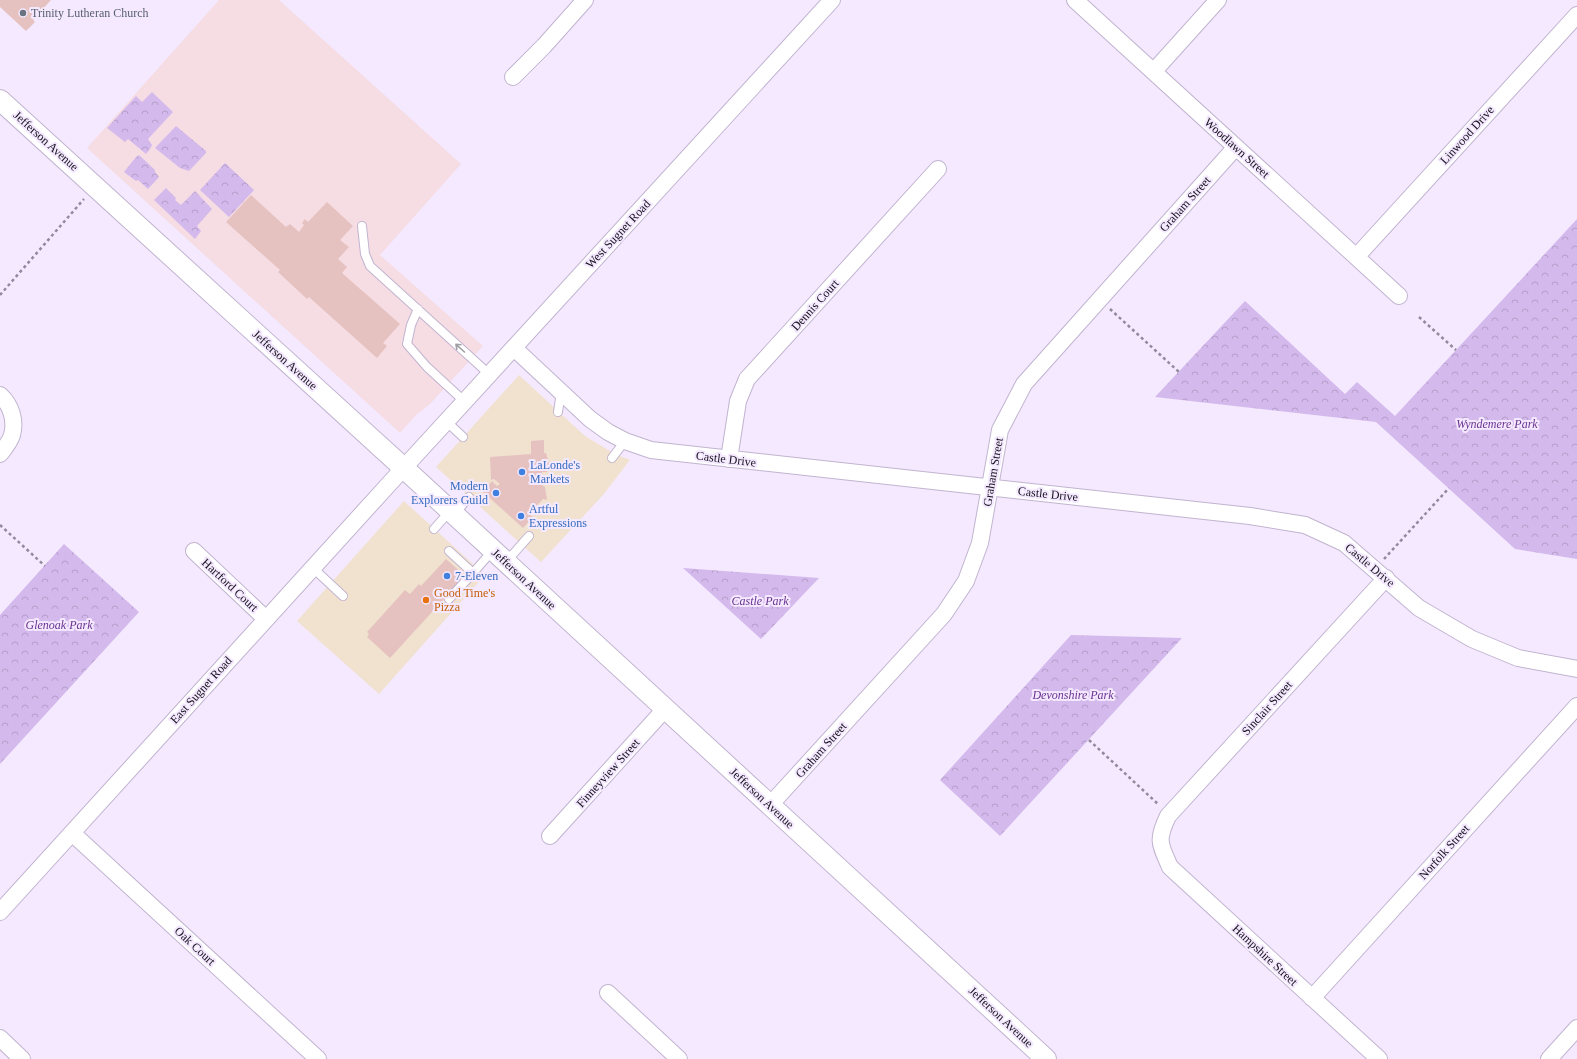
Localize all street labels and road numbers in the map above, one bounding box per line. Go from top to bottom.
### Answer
street label: Linwood Drive [1437,103,1497,167]
street label: Jefferson Avenue [11,108,81,174]
street label: Woodlawn Street [1202,115,1273,181]
street label: Graham Street [1156,173,1214,235]
street label: West Sugnet Road [583,197,653,271]
street label: Dennis Court [788,276,842,334]
street label: Jefferson Avenue [250,327,320,393]
street label: Graham Street [980,436,1006,508]
street label: Castle Drive [695,448,757,470]
street label: Castle Drive [1017,484,1079,504]
street label: Castle Drive [1342,540,1398,590]
street label: Jefferson Avenue [489,546,559,612]
street label: Hartford Court [199,555,261,615]
street label: East Sugnet Road [167,654,235,726]
street label: Sinclair Street [1239,677,1295,738]
street label: Graham Street [792,719,850,781]
street label: Finneyview Street [573,735,643,810]
street label: Jefferson Avenue [727,765,797,831]
street label: Norfolk Street [1416,821,1473,882]
street label: Hampshire Street [1230,921,1301,989]
street label: Oak Court [172,924,219,969]
street label: Jefferson Avenue [966,984,1036,1050]

